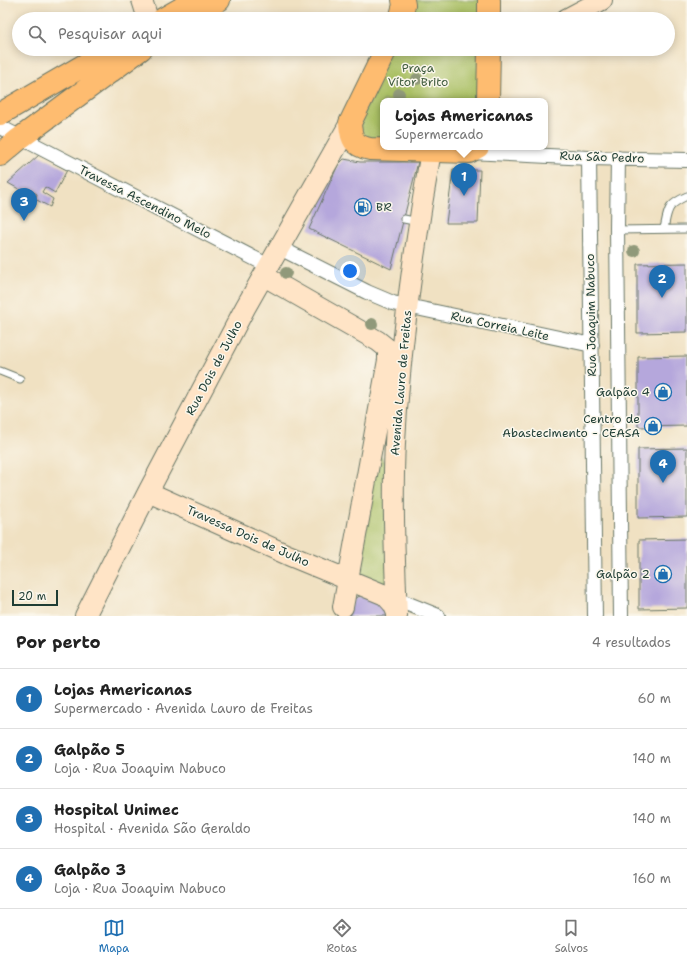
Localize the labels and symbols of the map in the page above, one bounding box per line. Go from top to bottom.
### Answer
park label: Praça Vítor Brito [388,60,448,90]
street label: Rua São Pedro [559,148,645,166]
street label: Travessa Ascendino Melo [76,162,214,242]
pin: 1 [451,163,477,196]
pin: 3 [11,188,37,221]
fuel station icon: BR [353,197,373,217]
place label: BR [376,199,392,215]
street label: Rua Joaquim Nabuco [582,253,600,377]
your location [340,261,360,281]
pin: 2 [649,265,675,298]
street label: Rua Correia Leite [449,308,551,344]
street label: Avenida Lauro de Freitas [387,310,415,456]
street label: Rua Dois de Julho [182,318,246,418]
shop icon: Galpão 4 [653,382,673,402]
place label: Galpão 4 [596,384,650,400]
place label: Centro de Abastecimento - CEASA [502,411,640,441]
shop icon: Centro de Abastecimento - CEASA [643,416,663,436]
pin: 4 [650,450,676,483]
street label: Travessa Dois de Julho [184,502,312,570]
shop icon: Galpão 2 [653,564,673,584]
place label: Galpão 2 [596,566,650,582]
scale bar [12,588,58,607]

